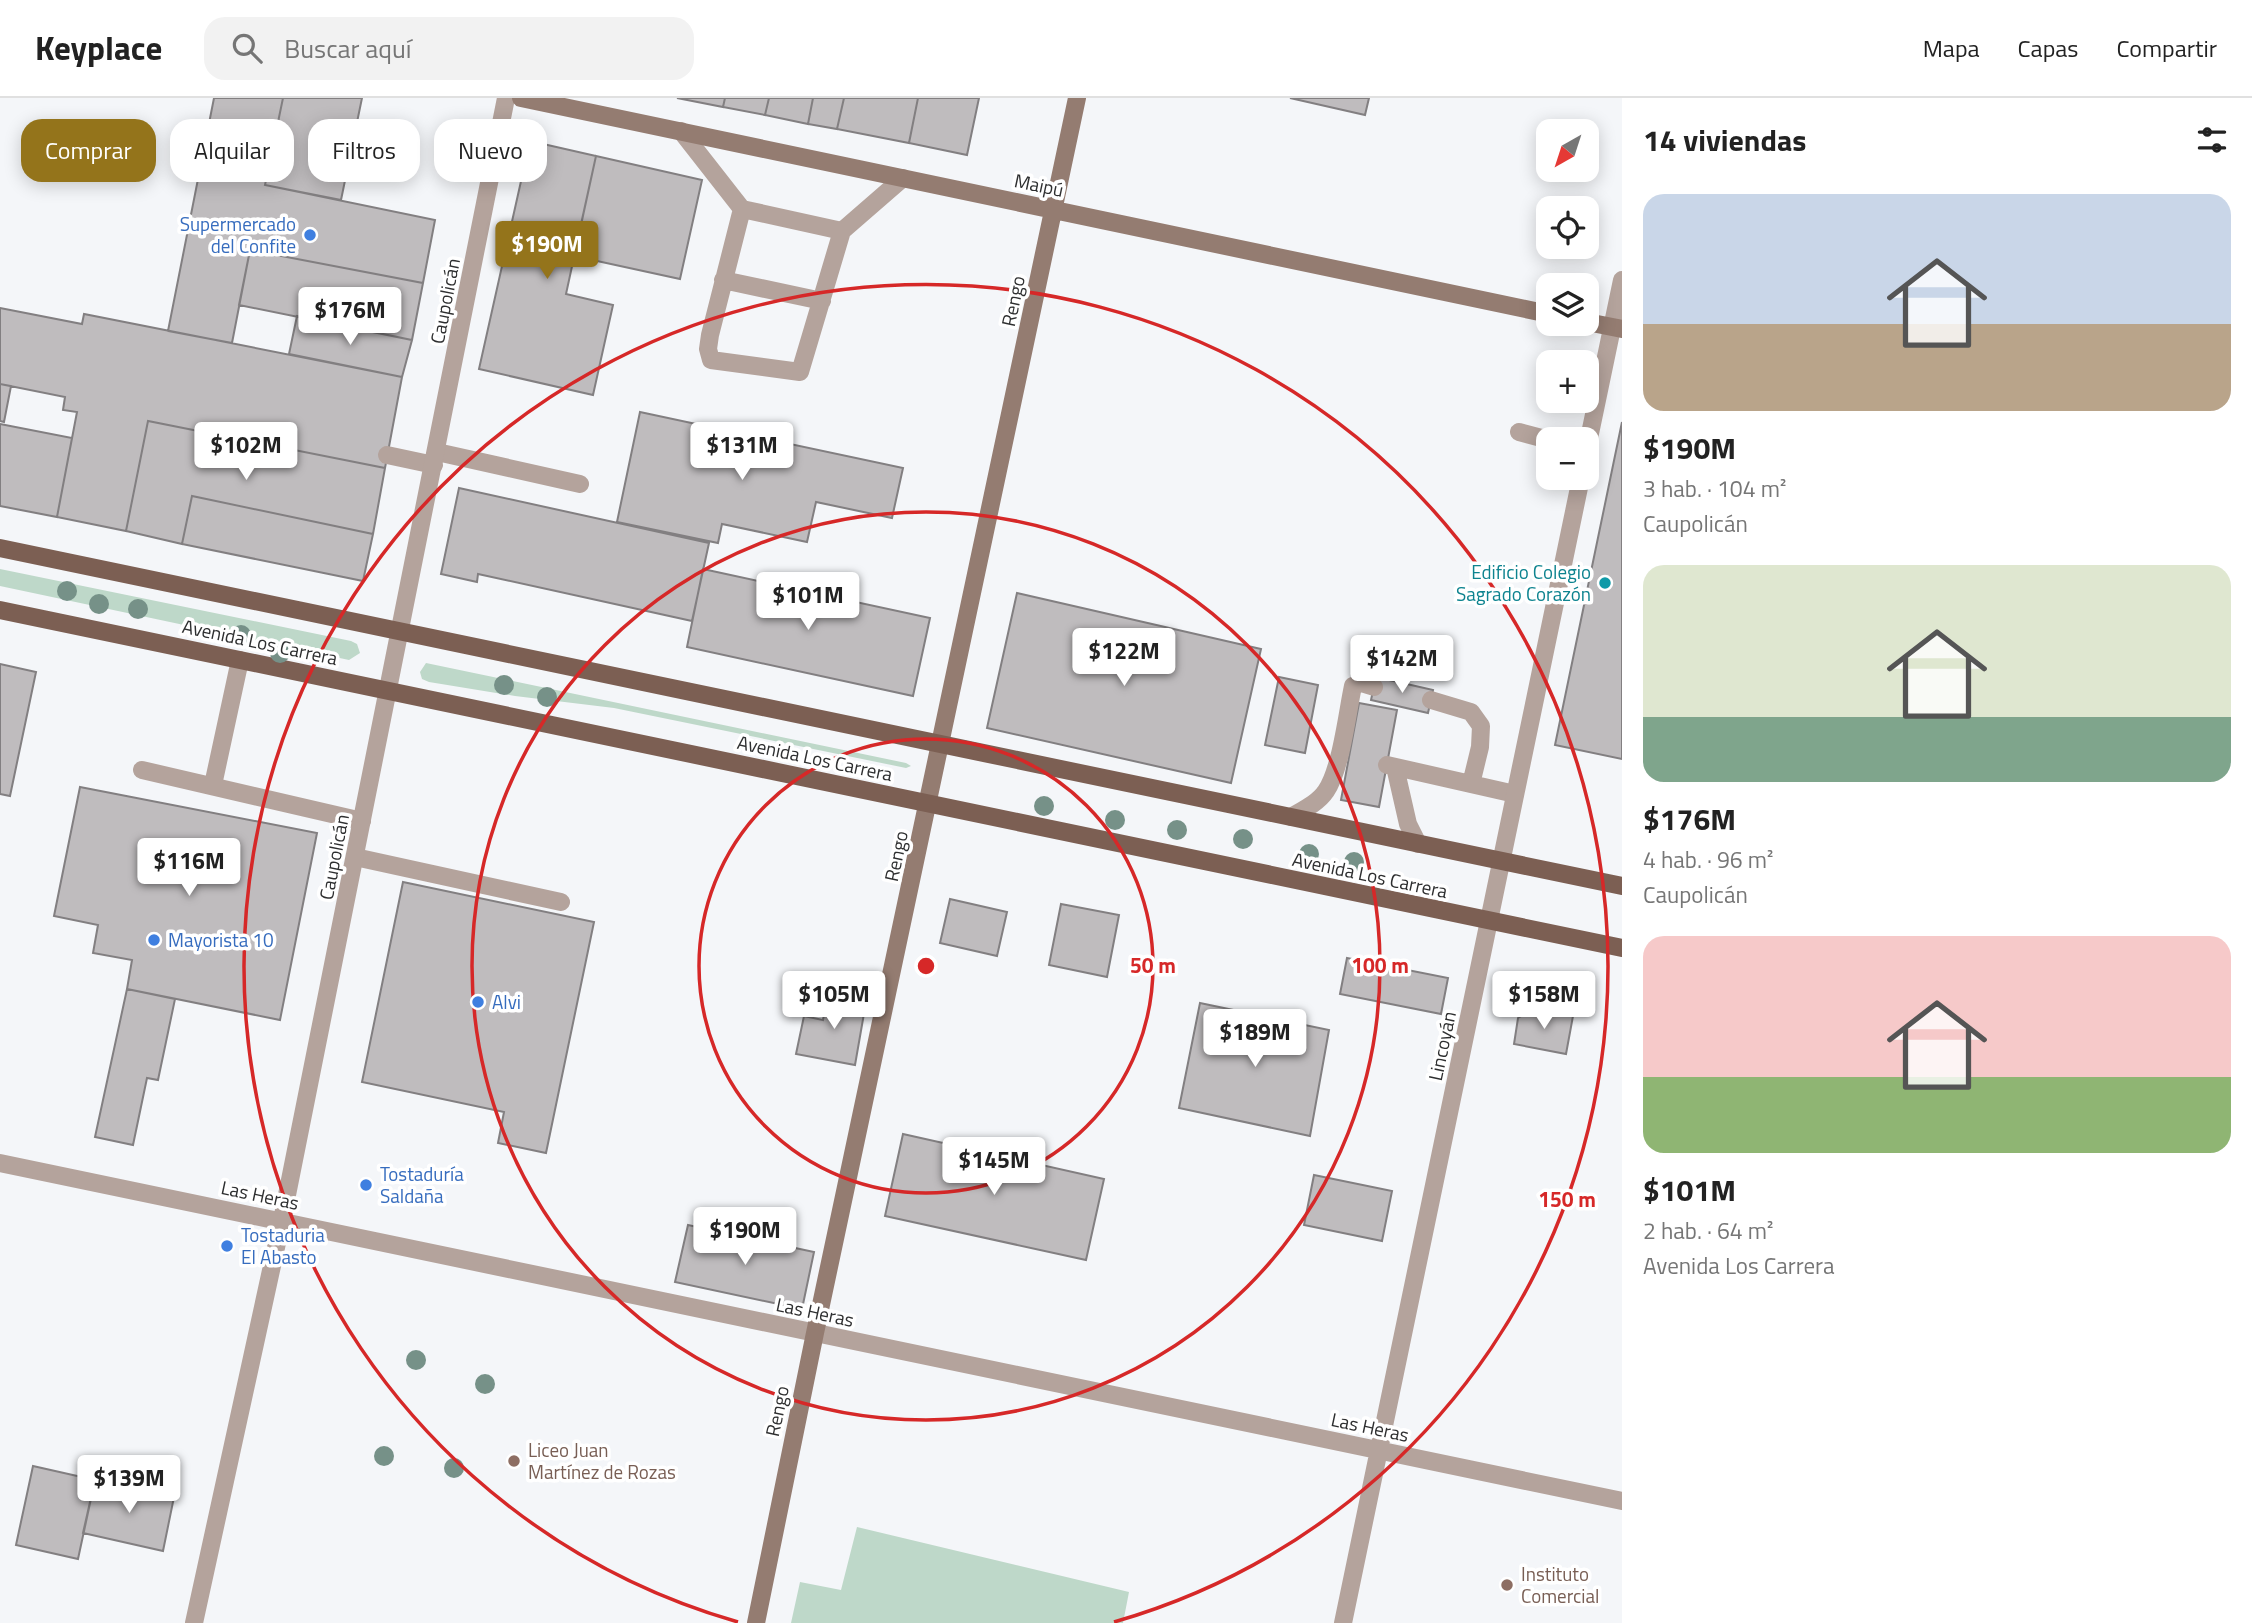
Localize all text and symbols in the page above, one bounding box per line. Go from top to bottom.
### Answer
search box [204,17,694,80]
text: Keyplace [35,23,162,73]
icon: search [228,29,266,67]
text: Buscar aquí [284,29,411,68]
text: Mapa [1923,30,1980,66]
text: Capas [2018,30,2078,66]
text: Compartir [2116,30,2217,66]
text: 14 viviendas [1643,117,1806,163]
chip: Comprar [21,119,156,182]
chip: Alquilar [170,119,294,182]
chip: Filtros [308,119,420,182]
chip: Nuevo [434,119,547,182]
north arrow [1536,119,1600,182]
map controls [1536,119,1599,490]
icon: filters [2193,121,2231,159]
street label: Maipú [1012,165,1066,204]
button: locate [1536,196,1599,259]
place label: Supermercado del Confite [180,209,296,260]
pin: $190M [498,222,596,281]
text: $190M [511,226,583,261]
marker: Supermercado del Confite [302,227,318,243]
icon: home [1874,240,2000,366]
street label: Caupolicán [422,256,467,346]
street label: Rengo [993,273,1032,329]
button: layers [1536,273,1599,336]
pin: $176M [301,288,399,347]
text: $176M [314,292,386,327]
button: + [1536,350,1599,413]
pin: $102M [197,422,295,482]
pin: $131M [693,422,791,482]
text: $190M [1643,425,1736,471]
text: $102M [210,427,282,462]
text: $131M [706,427,778,462]
button: − [1536,427,1599,490]
text: 3 hab. · 104 m² [1643,471,1786,506]
text: Caupolicán [1643,506,1748,541]
place label: Edificio Colegio Sagrado Corazón [1456,557,1591,608]
pin: $101M [759,573,857,632]
marker: Edificio Colegio Sagrado Corazón [1597,575,1613,591]
text: $101M [772,577,844,612]
street label: Avenida Los Carrera [180,611,341,672]
icon: home [1874,611,2000,737]
pin: $122M [1075,628,1173,688]
text: $122M [1088,633,1160,668]
pin: $142M [1353,636,1451,695]
text: $142M [1366,640,1438,675]
street label: Avenida Los Carrera [735,727,896,788]
text: $176M [1643,796,1736,842]
street label: Caupolicán [311,812,356,902]
street label: Rengo [876,828,915,884]
pin: $116M [140,838,238,898]
text: 4 hab. · 96 m² [1643,842,1773,877]
text: $116M [153,843,225,878]
street label: Avenida Los Carrera [1290,844,1451,905]
text: Caupolicán [1643,877,1748,912]
place label: Mayorista 10 [168,925,274,954]
marker: Mayorista 10 [146,932,162,948]
text: 50 m [1130,949,1176,981]
text: 100 m [1351,949,1409,981]
centre of rings [914,954,938,978]
pin: $105M [785,972,883,1031]
pin: $158M [1495,972,1593,1031]
text: $105M [798,976,870,1011]
text: $158M [1508,976,1580,1011]
icon: home [1874,982,2000,1108]
place label: Alvi [492,987,521,1016]
marker: Alvi [470,994,486,1010]
street label: Lincoyán [1420,1009,1463,1083]
pin: $189M [1206,1010,1304,1069]
text: $189M [1219,1014,1291,1049]
pin: $145M [945,1138,1043,1197]
text: $145M [958,1142,1030,1177]
place label: Tostaduría Saldaña [380,1159,464,1210]
text: $101M [1643,1167,1736,1213]
street label: Las Heras [219,1172,302,1217]
marker: Tostaduría Saldaña [358,1177,374,1193]
text: 150 m [1538,1183,1596,1215]
pin: $190M [696,1208,794,1267]
text: $190M [709,1212,781,1247]
text: 2 hab. · 64 m² [1643,1213,1773,1248]
place label: Tostaduria El Abasto [241,1220,325,1271]
marker: Tostaduria El Abasto [219,1238,235,1254]
text: Avenida Los Carrera [1643,1248,1835,1283]
street label: Las Heras [774,1289,857,1334]
street label: Rengo [757,1383,796,1439]
street label: Las Heras [1329,1404,1412,1449]
place label: Liceo Juan Martínez de Rozas [528,1435,676,1486]
marker: Liceo Juan Martínez de Rozas [506,1453,522,1469]
pin: $139M [80,1456,178,1515]
text: $139M [93,1460,165,1495]
place label: Instituto Comercial [1521,1559,1599,1610]
marker: Instituto Comercial [1499,1577,1515,1593]

